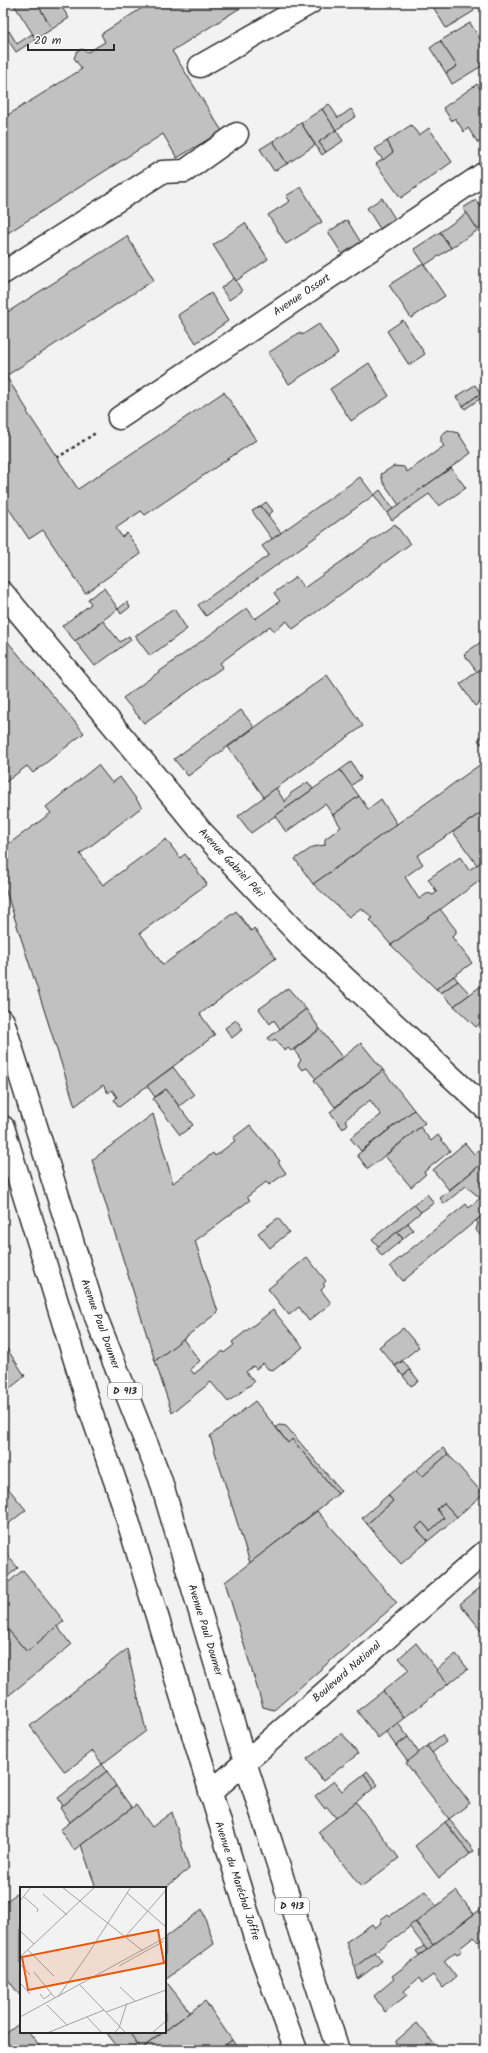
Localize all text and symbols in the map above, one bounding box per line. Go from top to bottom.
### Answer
scale bar [28,26,114,52]
text: 20 m [34,31,62,50]
street label: Avenue Ossart [270,269,335,321]
street label: Avenue Gabriel Péri [194,824,268,902]
street label: Avenue Paul Doumer [75,1276,125,1373]
road number: D 913 [108,1383,142,1399]
street label: Avenue Paul Doumer [182,1582,228,1679]
street label: Boulevard National [308,1637,386,1707]
street label: Avenue du Maréchal Joffre [209,1819,265,1943]
inset map [20,1887,166,2033]
road number: D 913 [275,1898,309,1914]

